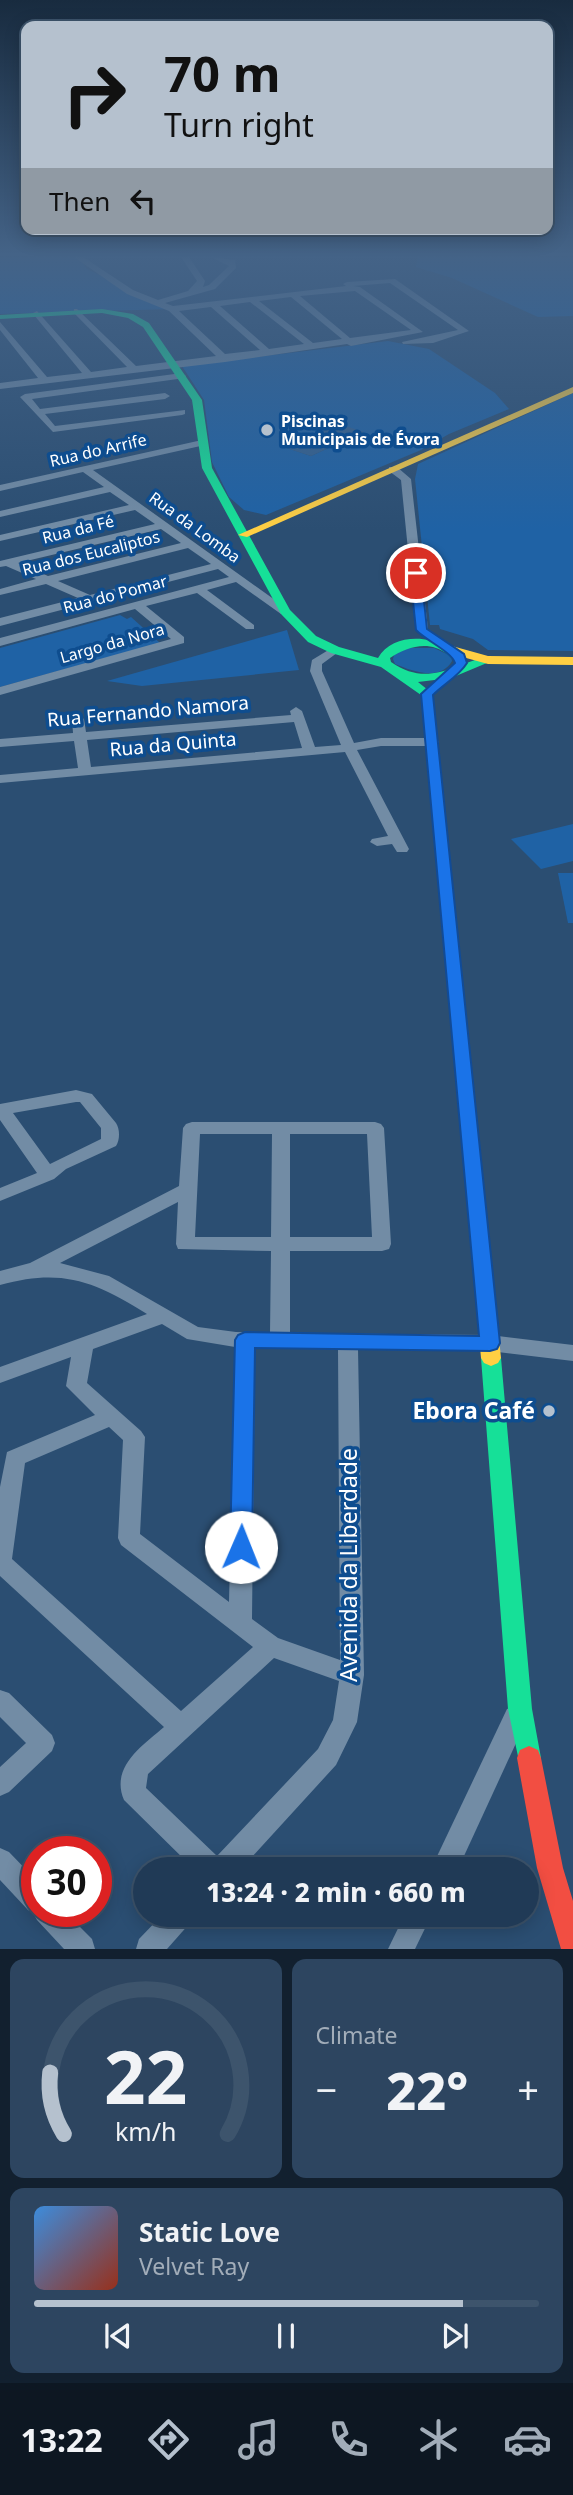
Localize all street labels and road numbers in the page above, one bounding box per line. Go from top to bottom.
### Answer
street label: Rua do Arrife [47,428,149,472]
street label: Rua da Lomba [145,486,245,568]
street label: Rua da Fé [40,509,116,549]
street label: Rua dos Eucaliptos [20,525,162,581]
street label: Rua do Pomar [61,569,170,618]
street label: Largo da Nora [57,618,167,668]
street label: Rua Fernando Namora [46,689,250,733]
street label: Rua da Quinta [109,726,237,762]
street label: Avenida da Liberdade [332,1448,364,1682]

